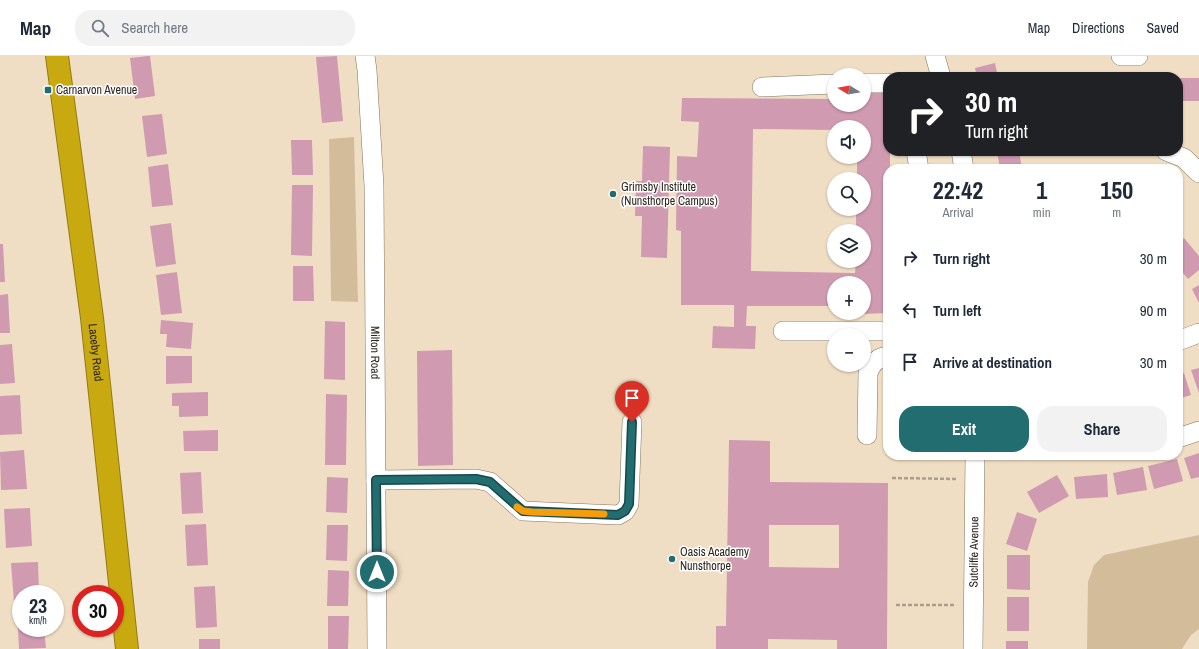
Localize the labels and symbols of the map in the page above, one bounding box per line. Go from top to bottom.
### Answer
north arrow [827,68,871,112]
place label: Carnarvon Avenue [56,82,137,98]
marker: Carnarvon Avenue [43,85,53,95]
place label: Grimsby Institute (Nunsthorpe Campus) [621,179,718,209]
marker: Grimsby Institute (Nunsthorpe Campus) [608,189,618,199]
street label: Laceby Road [85,323,107,382]
street label: Milton Road [367,326,383,379]
pin [615,381,649,422]
street label: Sutcliffe Avenue [966,516,982,588]
place label: Oasis Academy Nunsthorpe [680,544,749,574]
position arrow [356,551,398,593]
marker: Oasis Academy Nunsthorpe [667,554,677,564]
speed limit sign: 30 [72,585,124,637]

